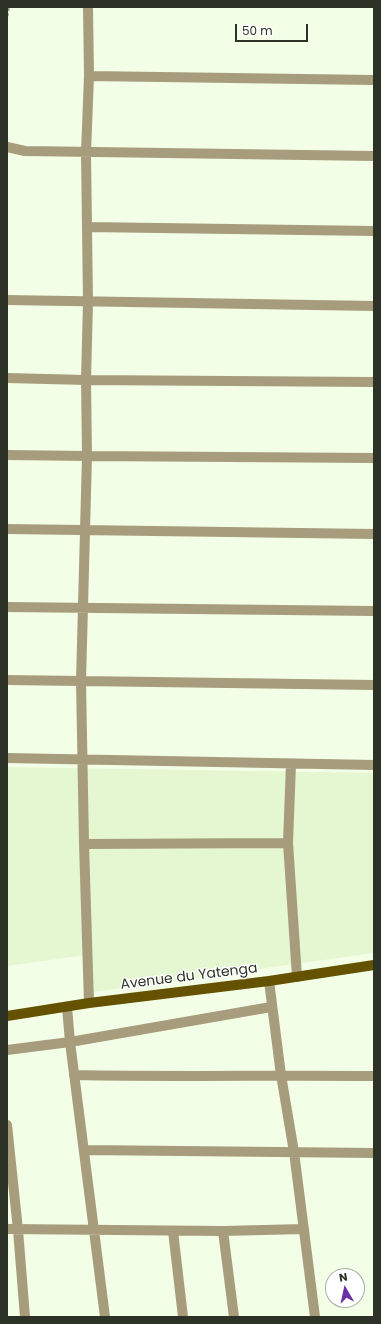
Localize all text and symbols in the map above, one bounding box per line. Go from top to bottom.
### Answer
scale bar [237,16,310,42]
text: 50 m [242,22,273,39]
street label: Avenue du Yatenga [120,960,258,994]
north arrow [325,1268,365,1308]
text: N [338,1269,349,1286]

